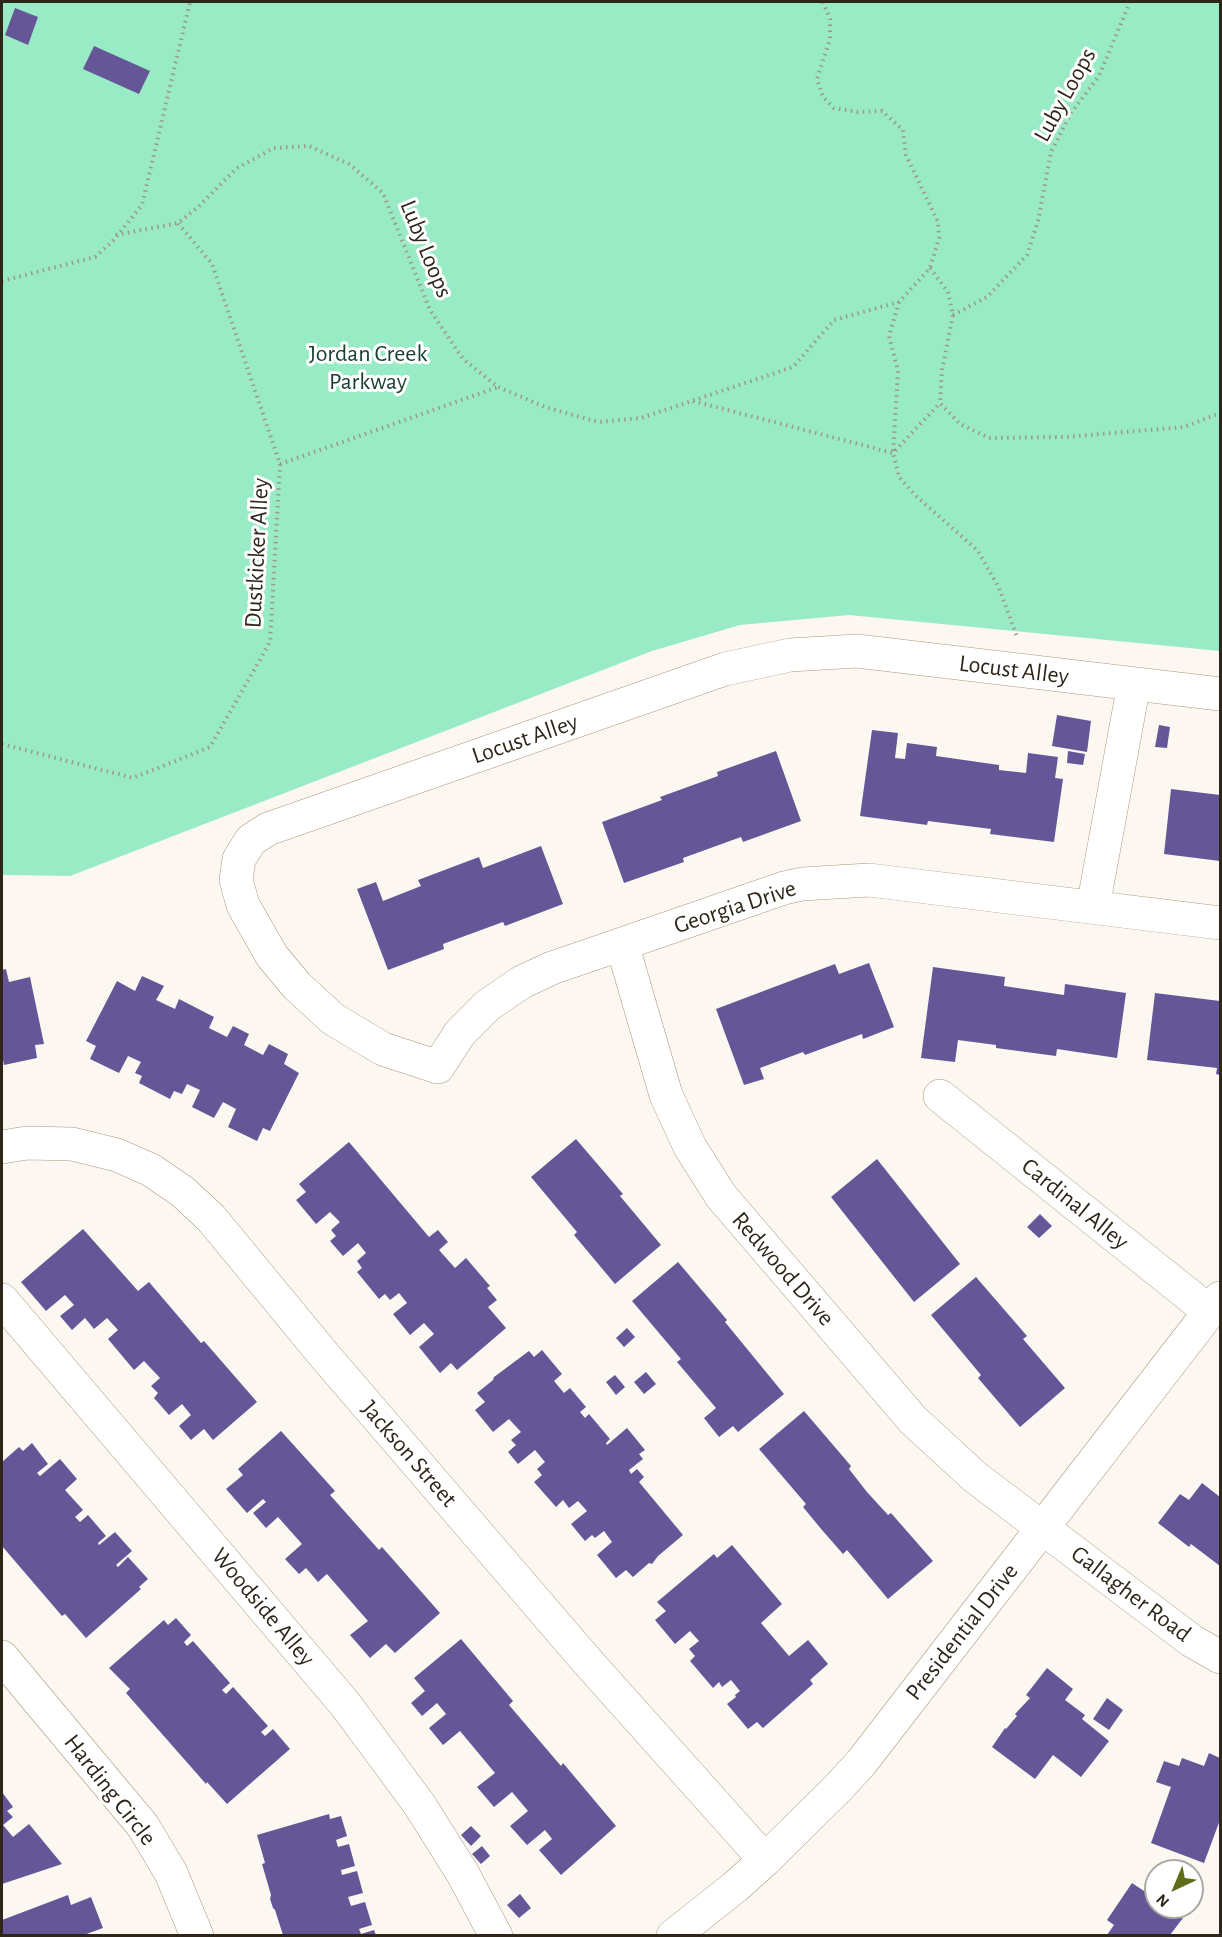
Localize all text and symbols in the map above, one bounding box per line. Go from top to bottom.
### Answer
street label: Luby Loops [1028,43,1102,147]
street label: Luby Loops [393,196,459,302]
park label: Jordan Creek Parkway [309,340,427,396]
street label: Dustkicker Alley [239,477,275,629]
street label: Locust Alley [957,649,1071,691]
street label: Locust Alley [468,707,582,771]
street label: Georgia Drive [670,874,800,940]
street label: Cardinal Alley [1016,1152,1134,1256]
street label: Redwood Drive [726,1206,840,1332]
street label: Jackson Street [355,1395,463,1513]
street label: Gallagher Road [1065,1540,1197,1648]
street label: Woodside Alley [205,1542,321,1672]
street label: Presidential Drive [900,1558,1024,1706]
street label: Harding Circle [58,1729,162,1851]
north arrow [1144,1859,1204,1919]
text: N [1153,1891,1172,1910]

